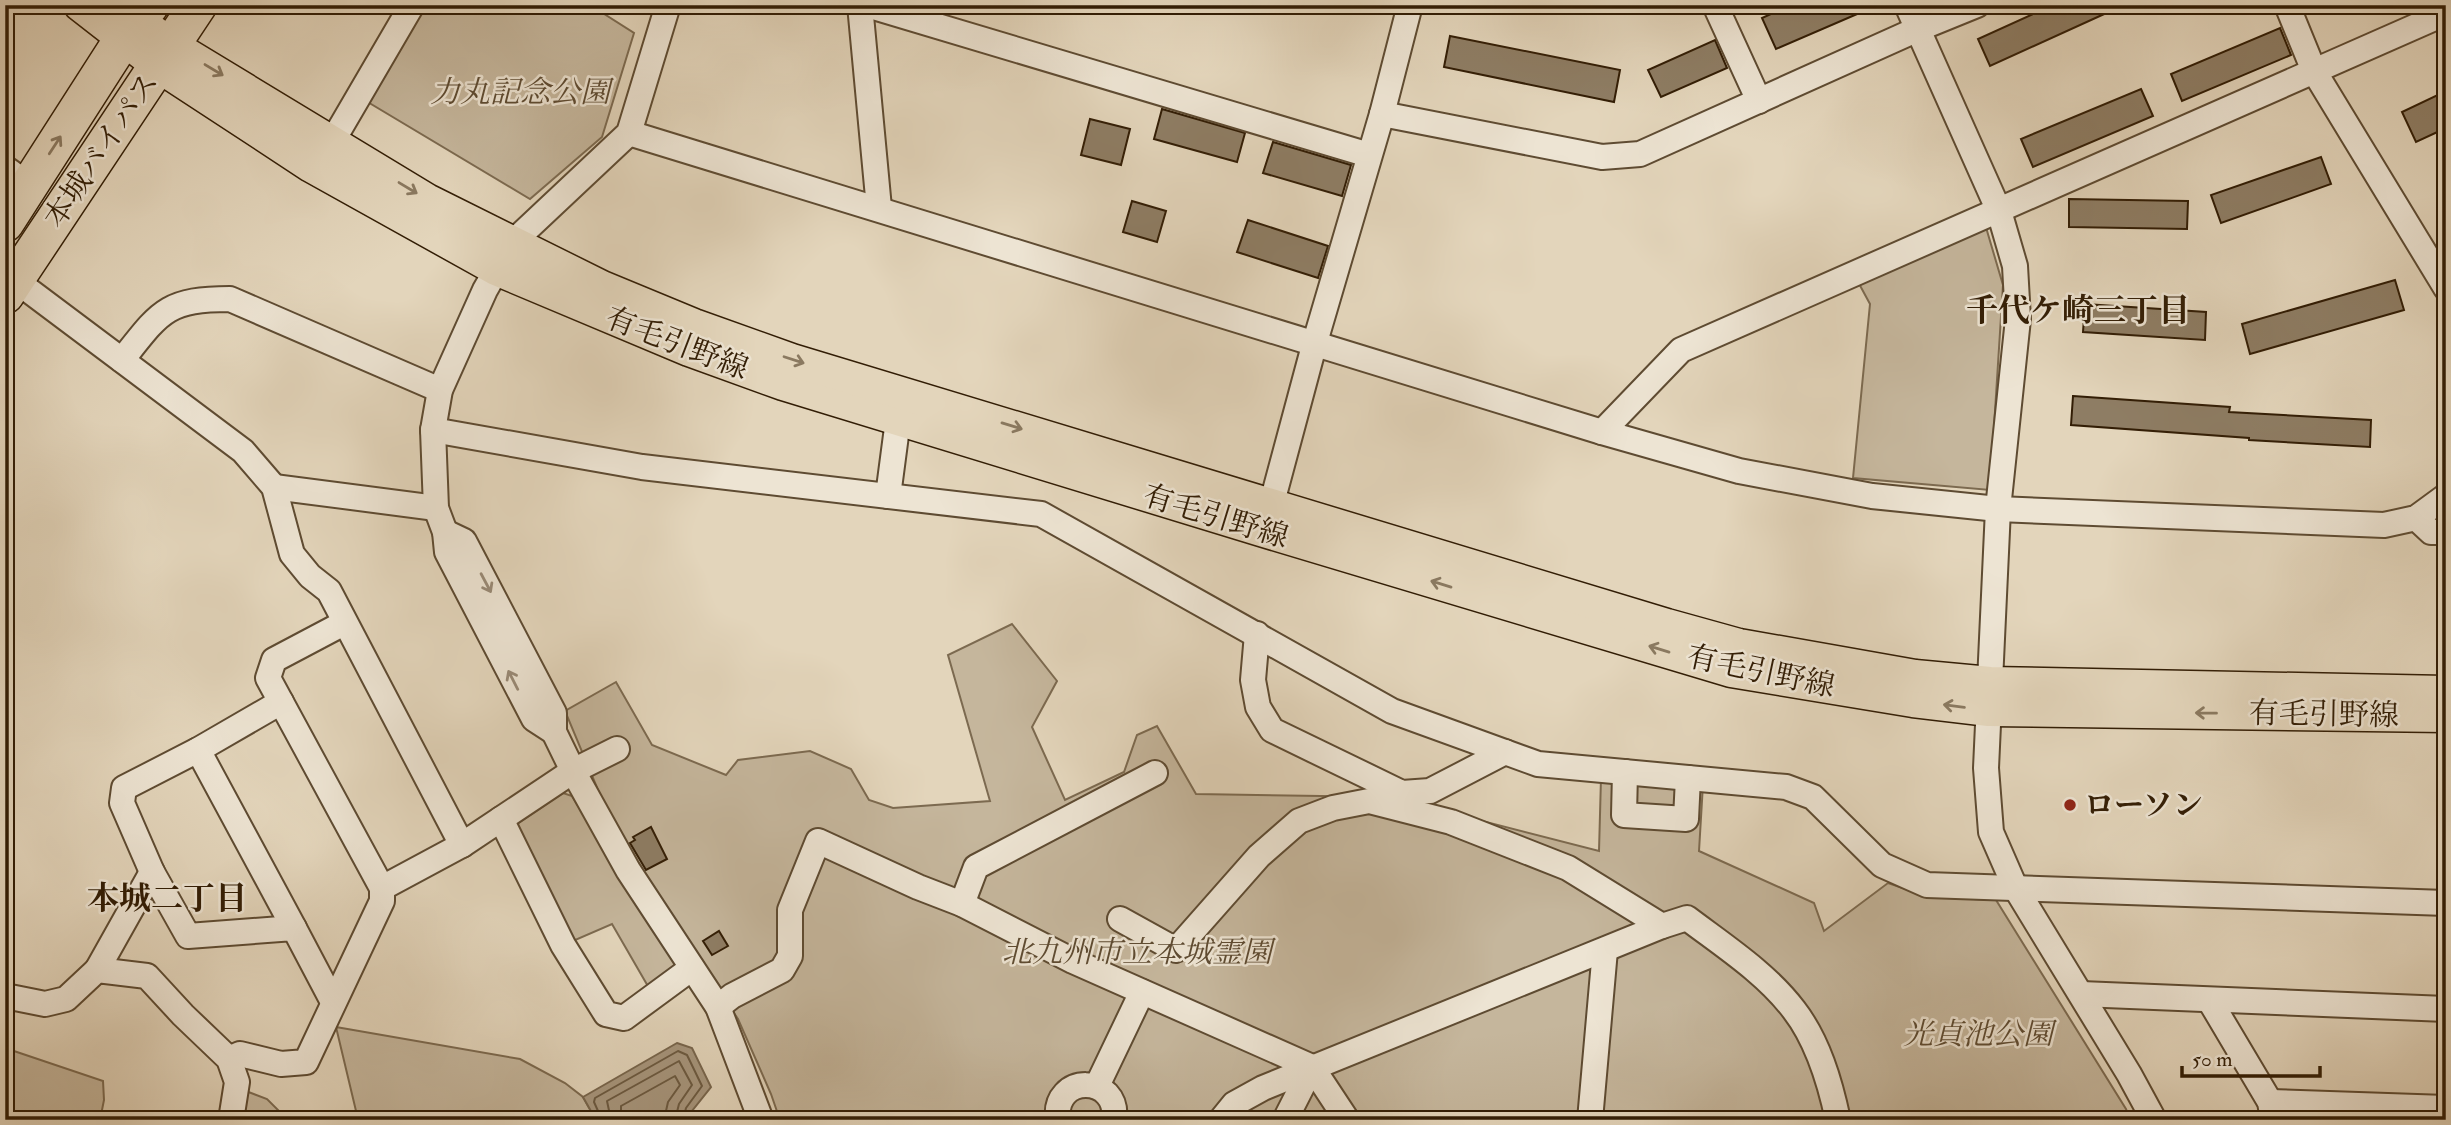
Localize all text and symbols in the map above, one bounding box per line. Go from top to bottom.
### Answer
one-way arrow [203,64,223,78]
street label: 本城バイパス [36,66,167,235]
park label: 力丸記念公園 [430,74,615,111]
one-way arrow [47,136,62,155]
one-way arrow [398,182,418,196]
district label: 千代ケ崎三丁目 [1966,291,2190,331]
street label: 有毛引野線 [600,299,753,388]
one-way arrow [783,355,805,367]
one-way arrow [1001,420,1023,433]
street label: 有毛引野線 [1139,477,1293,556]
one-way arrow [480,572,493,593]
one-way arrow [1431,576,1453,589]
street label: 有毛引野線 [1684,638,1838,705]
one-way arrow [1649,641,1671,654]
one-way arrow [506,670,520,691]
street label: 有毛引野線 [2249,695,2399,734]
one-way arrow [1943,699,1966,712]
one-way arrow [2195,706,2218,720]
place label: ローソン [2084,787,2203,824]
marker: ローソン [2062,797,2078,813]
district label: 本城二丁目 [87,879,247,919]
park label: 北九州市立本城霊園 [1002,934,1277,971]
park label: 光貞池公園 [1903,1016,2058,1053]
scale bar [2182,1034,2320,1078]
text: 50 m [2192,1046,2233,1073]

